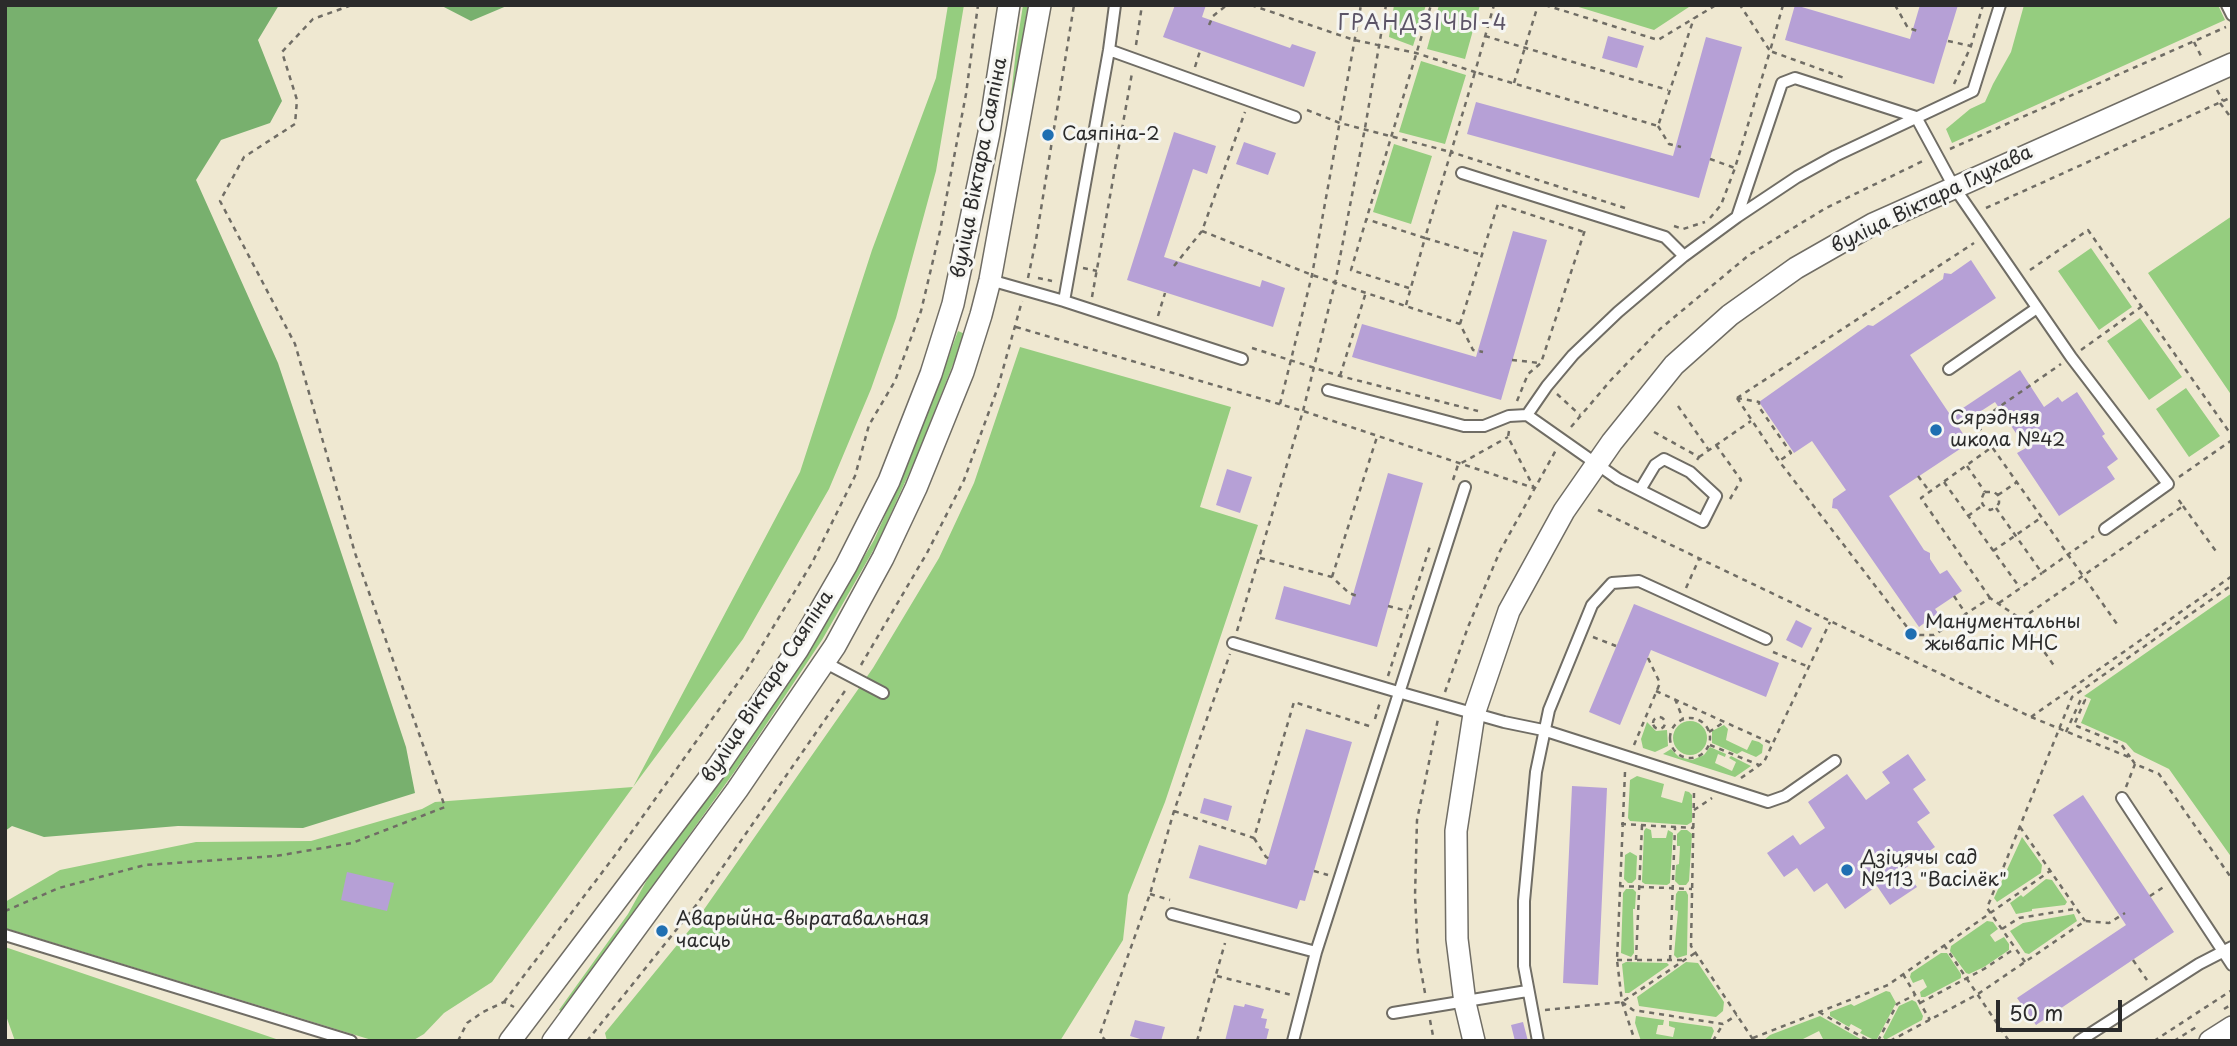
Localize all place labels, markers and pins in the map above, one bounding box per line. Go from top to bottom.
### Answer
place label: Саяпіна-2 [1062,124,1160,146]
marker: Саяпіна-2 [1040,127,1056,143]
place label: Сярэдняя школа №42 [1950,408,2065,452]
marker: Сярэдняя школа №42 [1928,422,1944,438]
place label: Манументальны жывапіс МНС [1925,612,2080,656]
marker: Манументальны жывапіс МНС [1903,626,1919,642]
place label: Дзіцячы сад №113 "Васілёк" [1861,848,2007,892]
marker: Дзіцячы сад №113 "Васілёк" [1839,862,1855,878]
place label: Аварыйна-выратавальная часць [676,909,929,953]
marker: Аварыйна-выратавальная часць [654,923,670,939]

